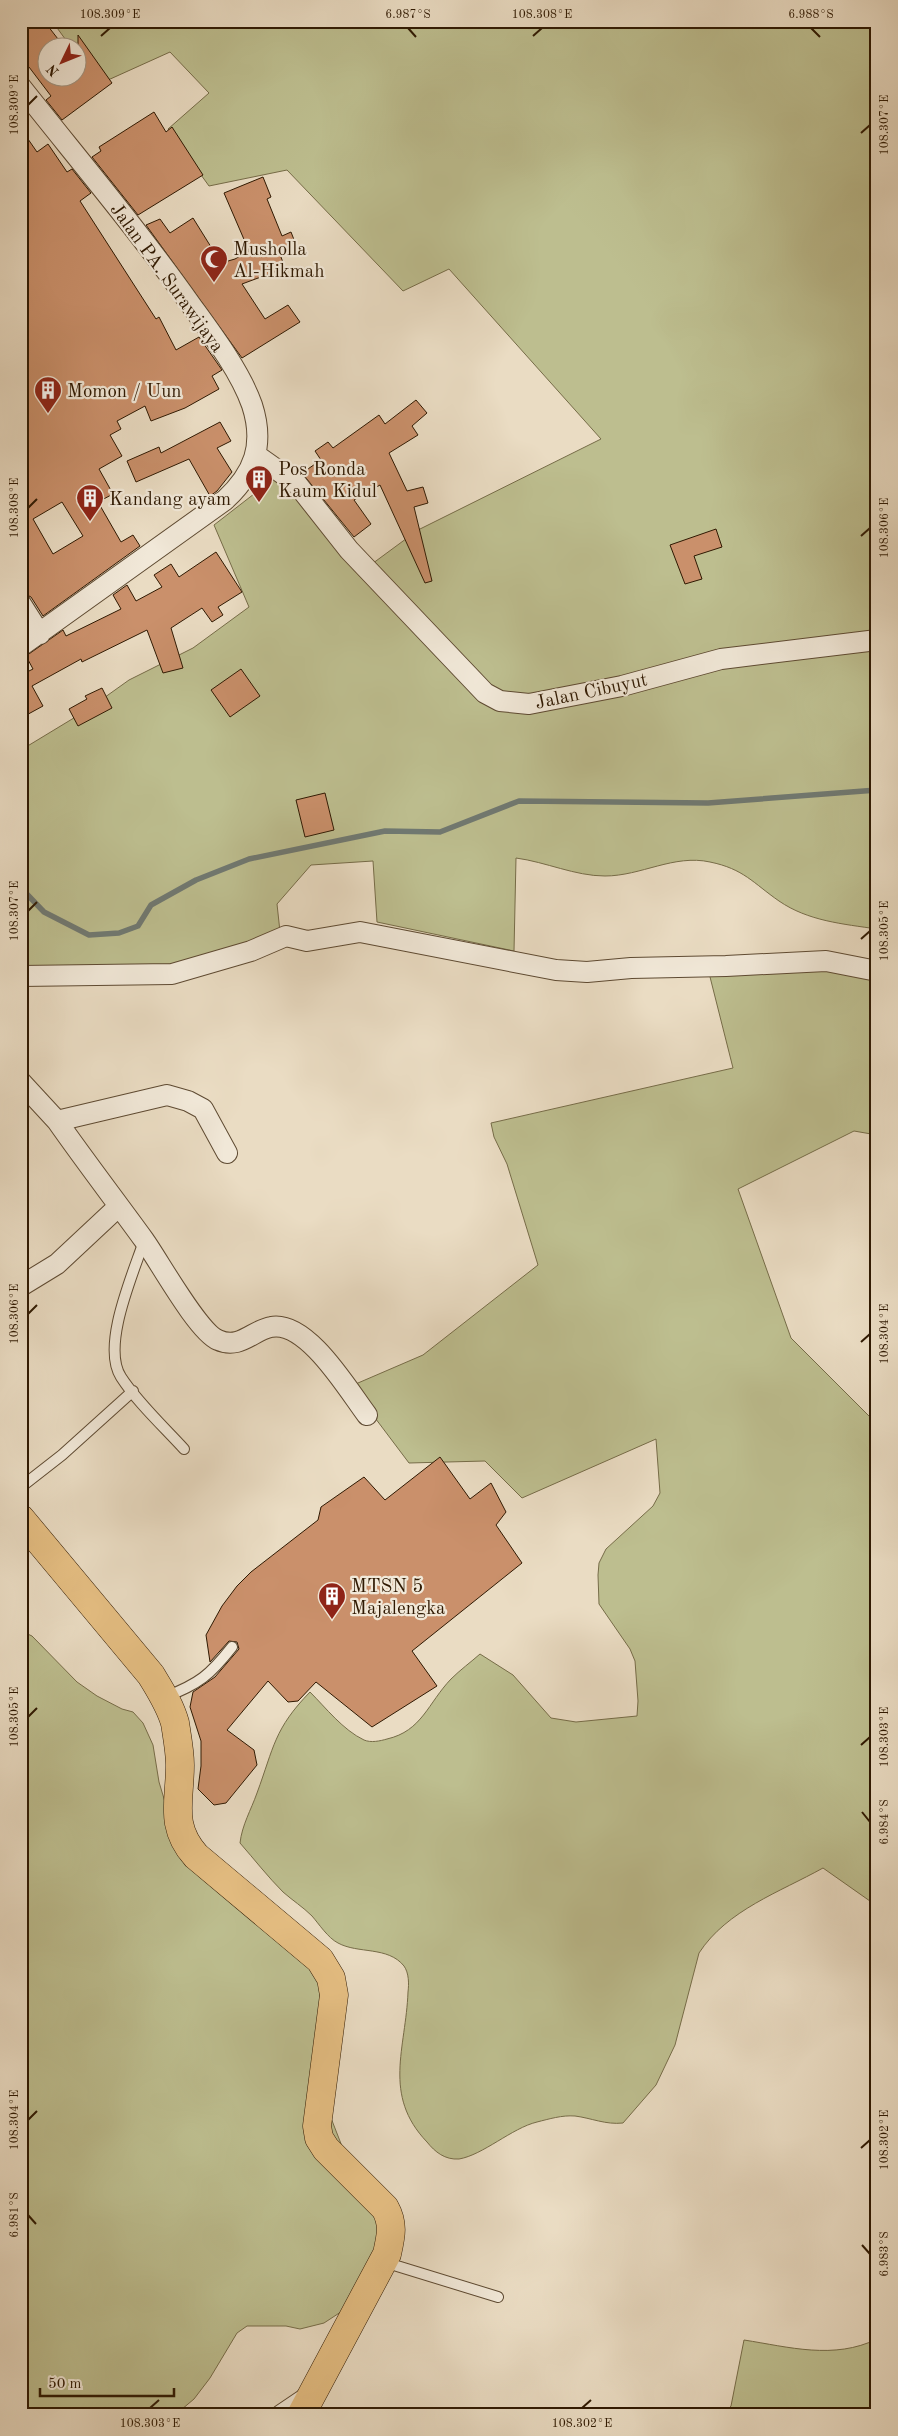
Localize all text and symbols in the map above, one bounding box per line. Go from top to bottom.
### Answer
text: 108.309°E [80,9,140,21]
text: 6.987°S [385,9,431,21]
text: 108.308°E [512,9,572,21]
text: 6.988°S [788,9,834,21]
north arrow [38,38,88,88]
text: N [44,61,62,79]
text: 108.309°E [9,75,21,135]
text: 108.307°E [879,95,891,155]
street label: Jalan PA. Surawijaya [106,200,227,357]
place label: Musholla Al-Hikmah [233,241,324,282]
mosque icon: Musholla Al-Hikmah [199,244,229,283]
building icon: Momon / Uun [33,375,63,414]
place label: Momon / Uun [67,383,182,402]
place label: Pos Ronda Kaum Kidul [278,461,377,502]
building icon: Pos Ronda Kaum Kidul [244,464,274,503]
text: 108.308°E [9,478,21,538]
building icon: Kandang ayam [75,483,105,522]
place label: Kandang ayam [109,491,231,510]
text: 108.306°E [879,498,891,558]
street label: Jalan Cibuyut [534,671,649,714]
text: 108.307°E [9,881,21,941]
text: 108.305°E [878,901,891,961]
text: 108.306°E [9,1284,21,1344]
text: 108.304°E [879,1304,891,1364]
place label: MTSN 5 Majalengka [351,1578,446,1619]
building icon: MTSN 5 Majalengka [317,1581,347,1620]
text: 108.305°E [8,1687,21,1747]
text: 108.303°E [879,1707,891,1767]
text: 6.984°S [879,1799,891,1845]
text: 108.304°E [9,2090,21,2150]
text: 108.302°E [879,2110,891,2170]
text: 6.981°S [9,2192,21,2238]
text: 6.983°S [879,2231,891,2277]
scale bar [40,2366,174,2398]
text: 50 m [48,2377,82,2392]
text: 108.303°E [120,2418,180,2430]
text: 108.302°E [552,2418,612,2430]

